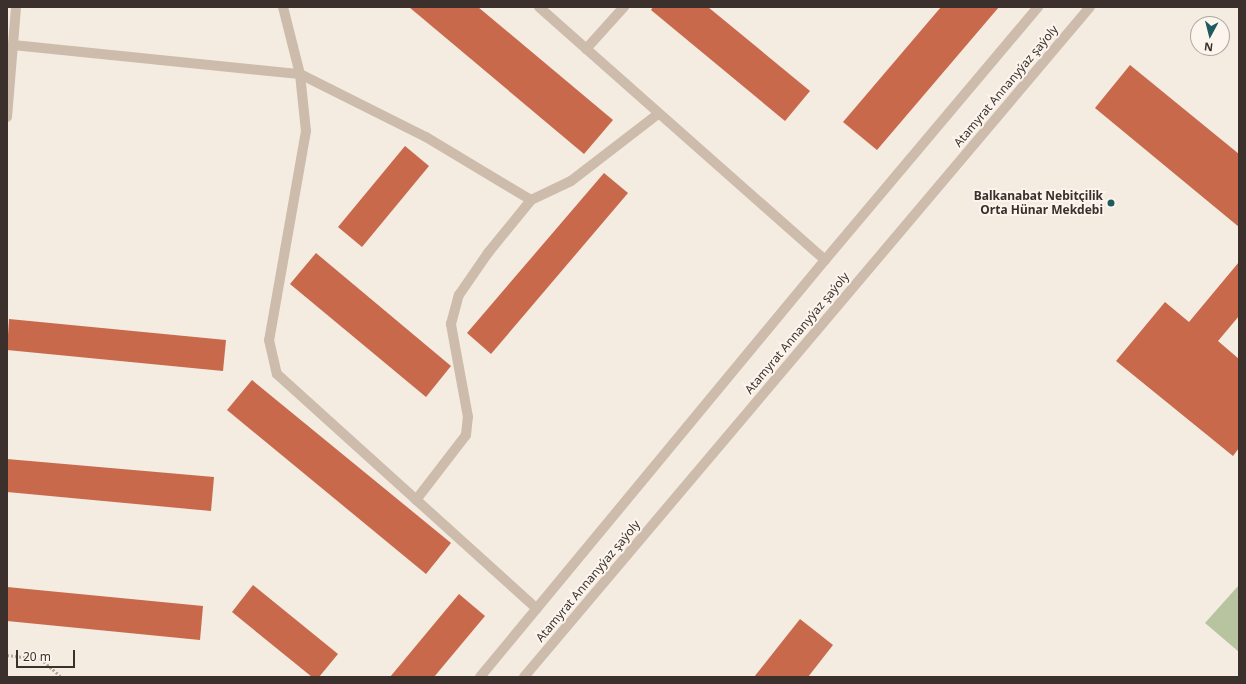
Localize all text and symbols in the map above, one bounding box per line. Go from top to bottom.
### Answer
north arrow [1190,16,1230,56]
street label: Atamyrat Annanyýaz şaýoly [951,22,1061,150]
text: N [1203,39,1214,55]
place label: Balkanabat Nebitçilik Orta Hünar Mekdebi [974,189,1103,217]
marker: Balkanabat Nebitçilik Orta Hünar Mekdebi [1106,198,1116,208]
street label: Atamyrat Annanyýaz şaýoly [742,269,852,397]
street label: Atamyrat Annanyýaz şaýoly [533,517,643,645]
scale bar [18,642,77,668]
text: 20 m [23,648,51,665]

